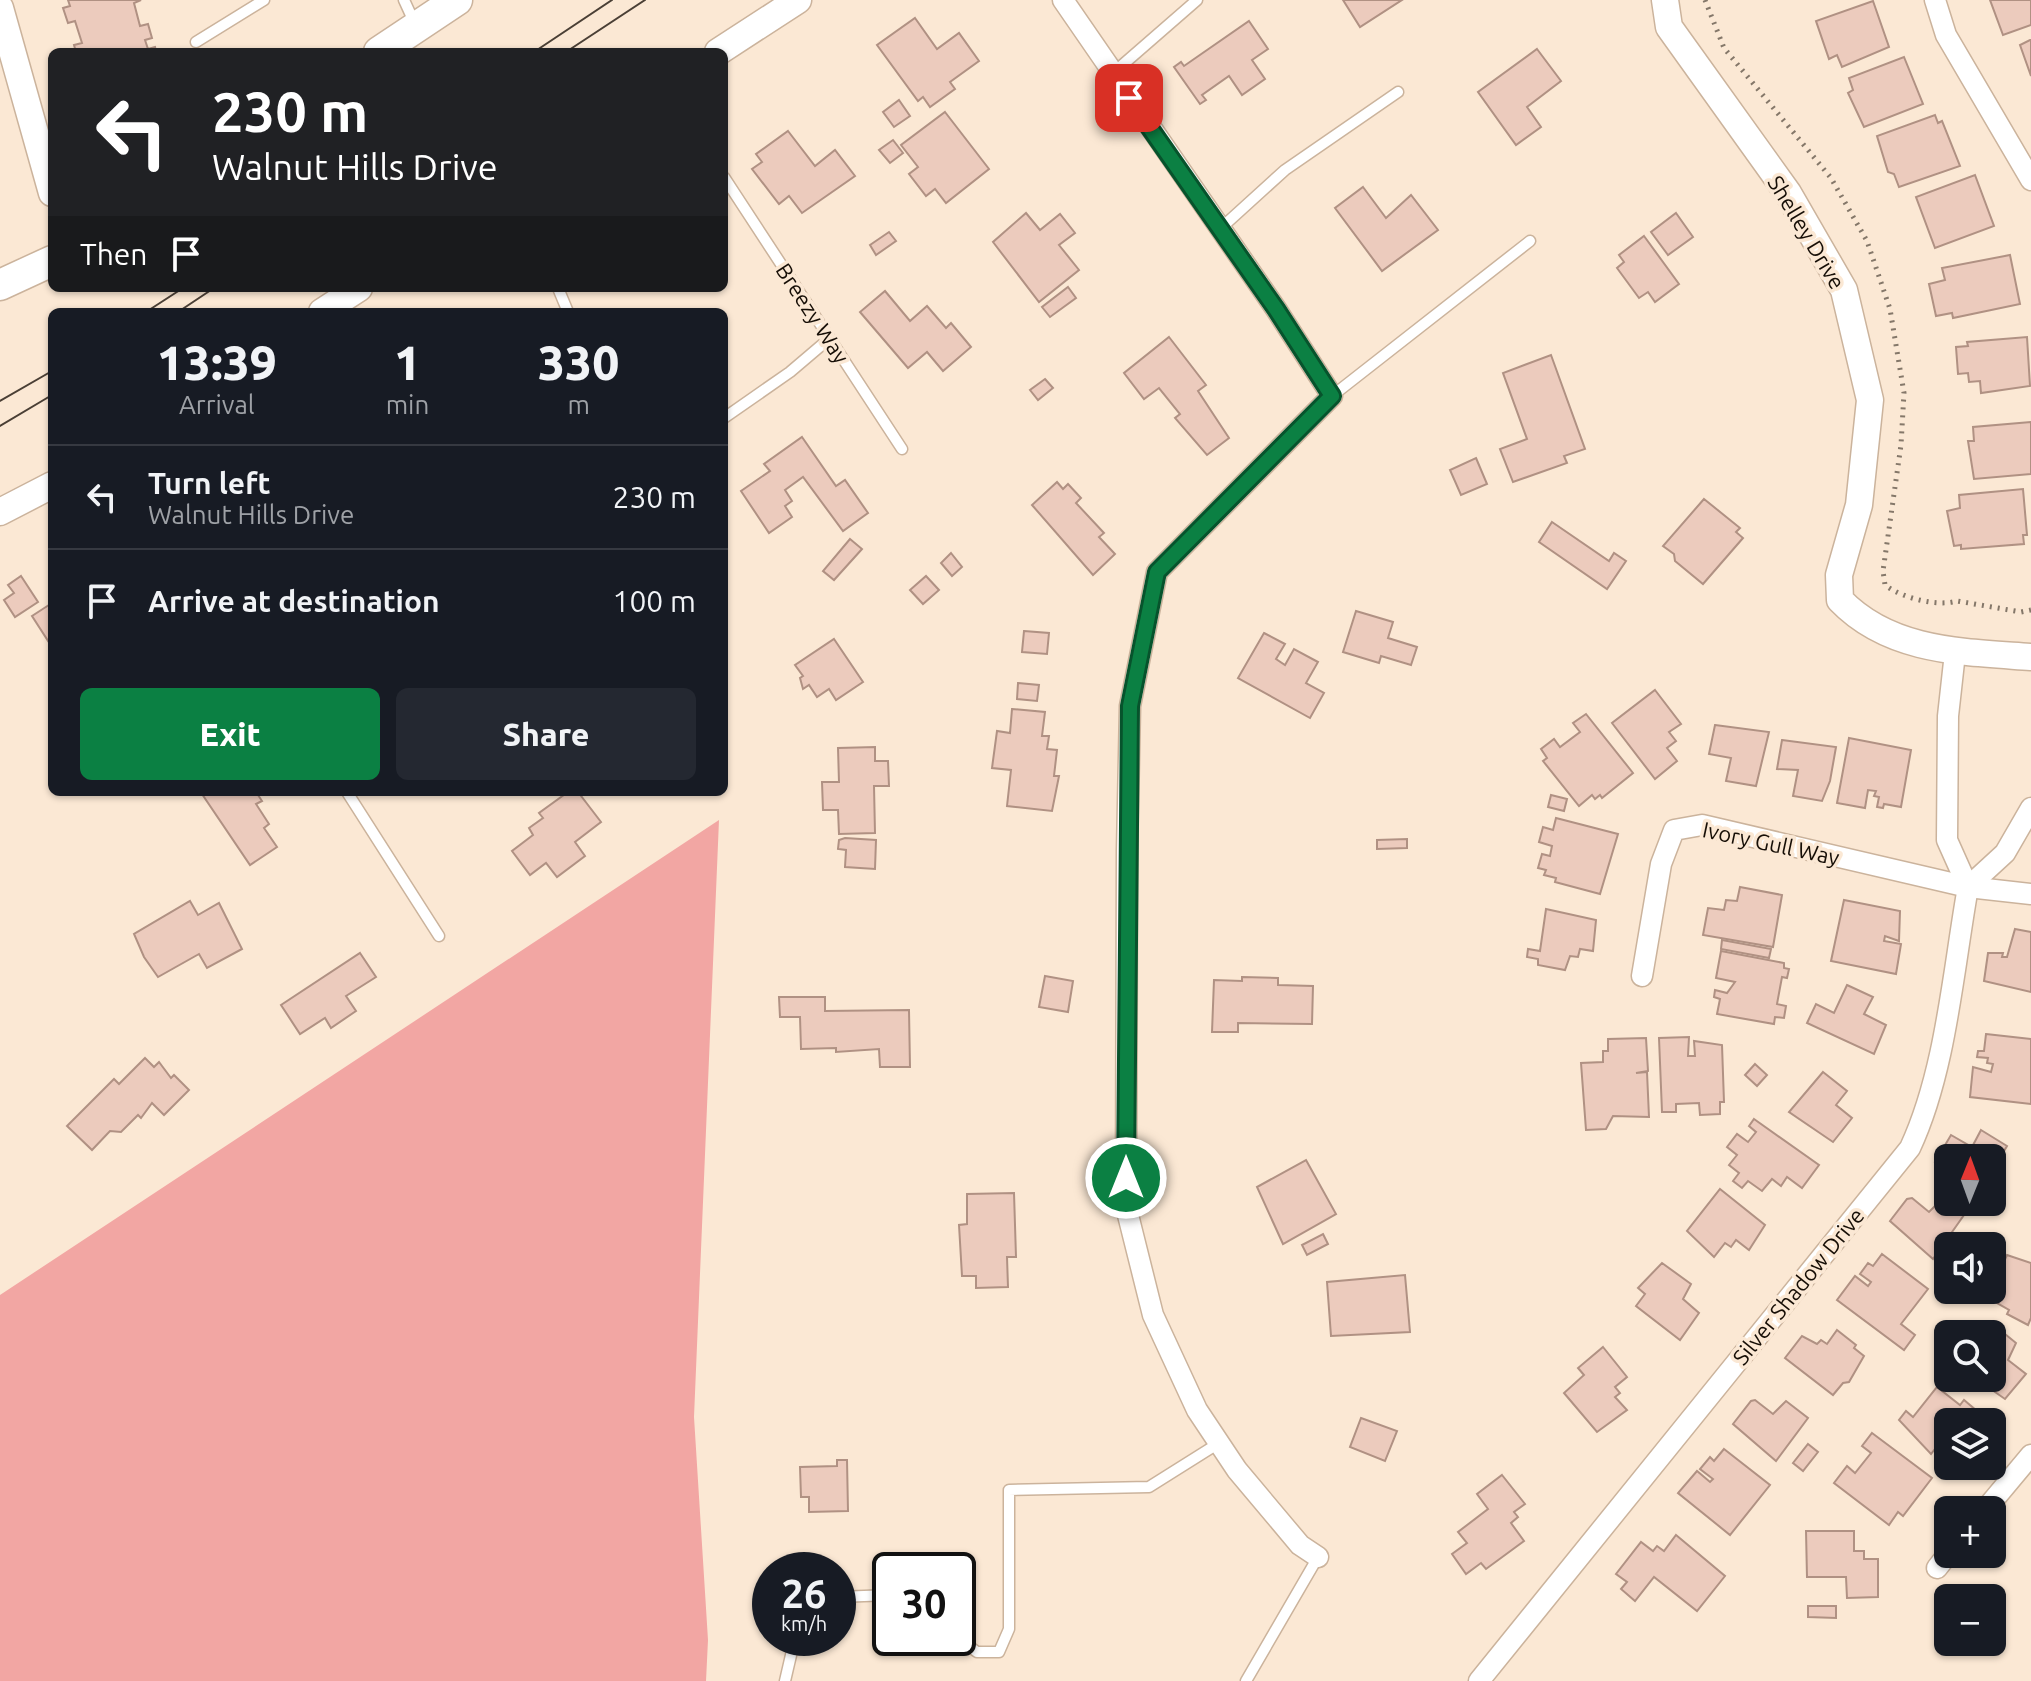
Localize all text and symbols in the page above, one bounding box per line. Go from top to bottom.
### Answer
pin [1095,64,1163,132]
icon: arrive [1107,76,1151,120]
icon: left [80,80,184,184]
text: 230 m [212,80,368,143]
text: Walnut Hills Drive [212,146,498,187]
street label: Shelley Drive [1763,171,1851,293]
icon: arrive [164,232,208,276]
text: Then [80,237,148,271]
street label: Breezy Way [771,258,855,368]
text: 13:39 [157,335,277,389]
text: 1 [394,335,421,389]
text: 330 [538,335,619,389]
text: Arrival [179,390,255,419]
text: min [386,390,429,419]
text: m [567,390,590,419]
text: Turn left [148,466,270,500]
icon: left [80,475,124,519]
text: 230 m [612,480,696,514]
text: Walnut Hills Drive [148,500,354,529]
icon: arrive [80,579,124,623]
text: Arrive at destination [148,584,440,618]
text: 100 m [612,584,696,618]
button: Exit [80,688,380,780]
button: Share [396,688,696,780]
street label: Ivory Gull Way [1700,816,1842,870]
position arrow [1084,1136,1168,1220]
north arrow [1934,1144,2006,1216]
map controls [1934,1144,2006,1656]
street label: Silver Shadow Drive [1727,1203,1869,1369]
button: sound [1934,1232,2006,1304]
button: search [1934,1320,2006,1392]
button: layers [1934,1408,2006,1480]
button: + [1934,1496,2006,1568]
speed limit sign: 30 [872,1552,976,1656]
text: 26 [781,1571,827,1616]
button: − [1934,1584,2006,1656]
text: km/h [781,1612,827,1635]

